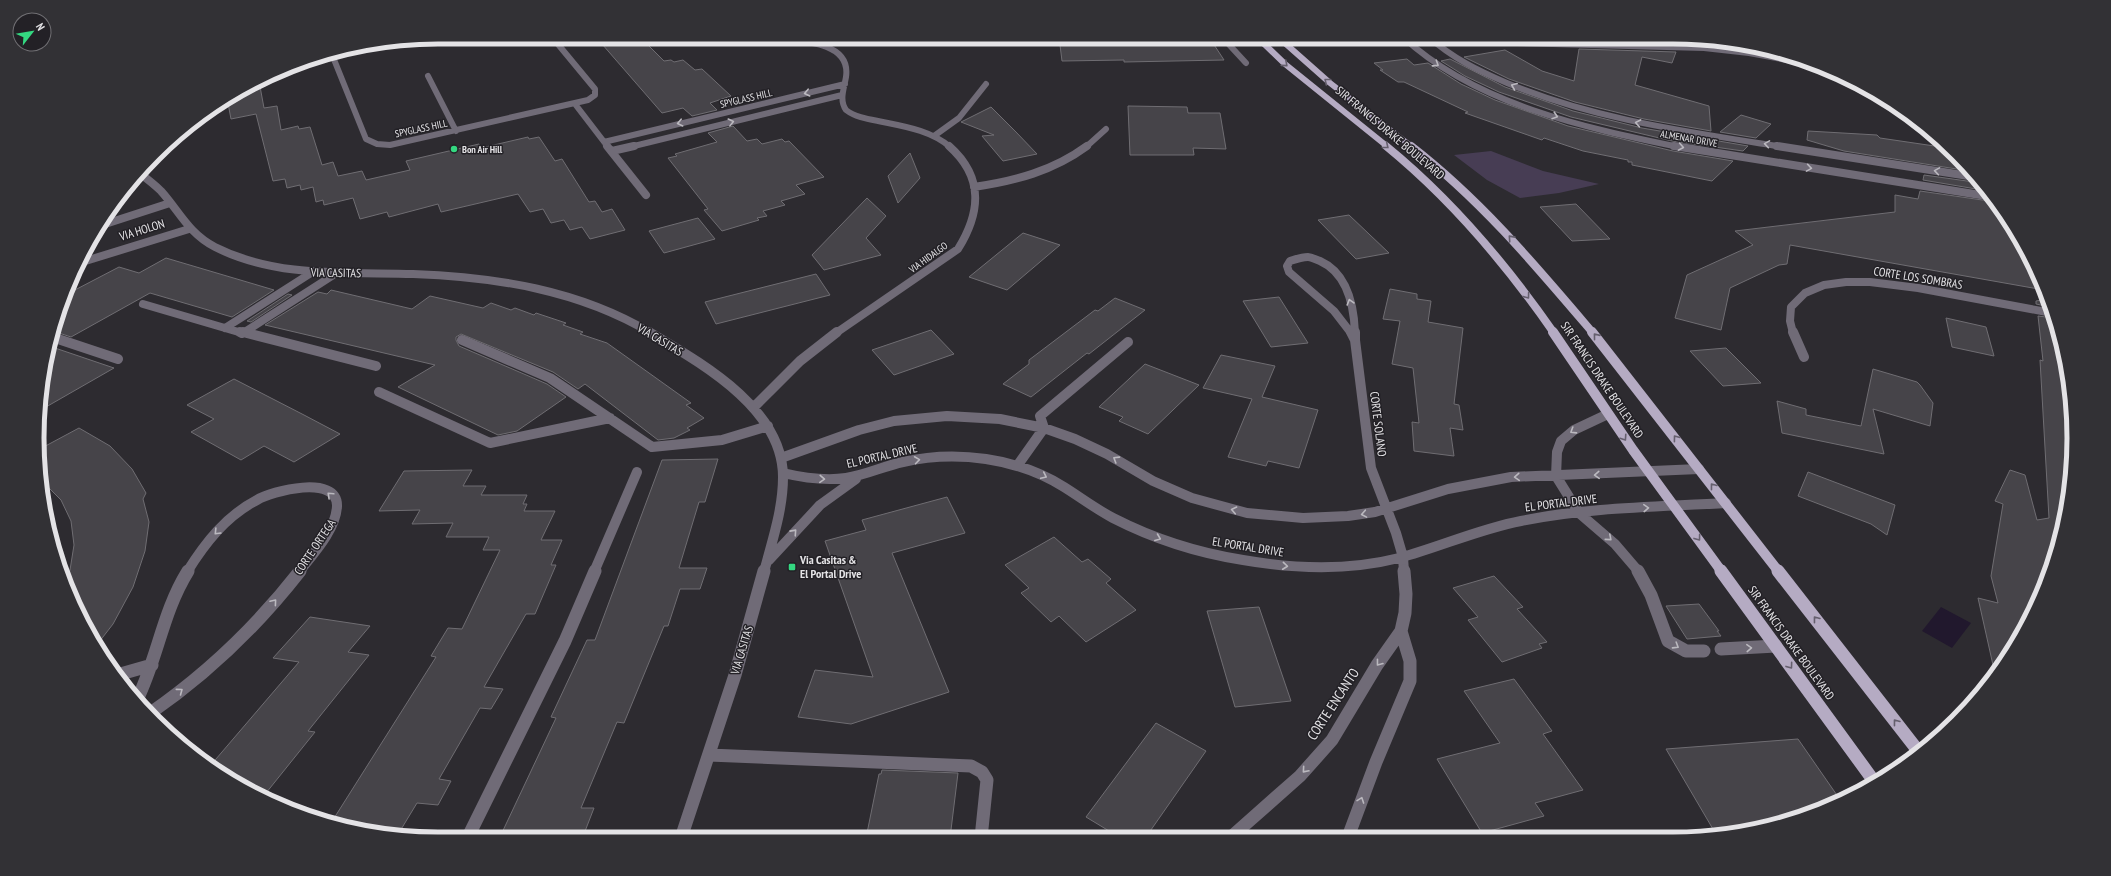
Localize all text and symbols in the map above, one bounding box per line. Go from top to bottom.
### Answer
north arrow [12,12,52,52]
text: N [33,21,48,33]
one-way arrow [1432,59,1439,66]
one-way arrow [1280,60,1288,67]
one-way arrow [1325,78,1332,85]
street label: SIR FRANCIS DRAKE BOULEVARD [1333,83,1448,182]
one-way arrow [1510,83,1517,91]
street label: SPYGLASS HILL [719,86,774,111]
one-way arrow [804,89,810,97]
one-way arrow [1551,111,1558,120]
street label: SPYGLASS HILL [394,116,449,140]
one-way arrow [728,118,735,127]
one-way arrow [677,119,684,127]
one-way arrow [1635,119,1642,127]
street label: ALMENAR DRIVE [1659,127,1719,150]
one-way arrow [1764,140,1770,149]
one-way arrow [1381,141,1389,148]
place label: Bon Air Hill [462,143,503,156]
one-way arrow [1678,143,1684,151]
marker: Bon Air Hill [449,144,459,154]
one-way arrow [1806,163,1812,172]
one-way arrow [1933,167,1940,176]
street label: VIA HOLON [116,216,166,244]
one-way arrow [1509,235,1516,242]
street label: VIA HIDALGO [905,239,951,276]
street label: CORTE LOS SOMBRAS [1872,263,1964,292]
street label: VIA CASITAS [310,265,361,280]
one-way arrow [1523,291,1530,298]
one-way arrow [1346,299,1355,306]
street label: SIR FRANCIS DRAKE BOULEVARD [1558,319,1647,441]
street label: VIA CASITAS [634,320,686,359]
one-way arrow [1593,334,1600,341]
street label: CORTE SOLANO [1367,390,1390,458]
one-way arrow [1570,427,1577,434]
one-way arrow [1619,434,1627,441]
one-way arrow [1674,436,1681,443]
street label: EL PORTAL DRIVE [845,440,919,471]
one-way arrow [914,456,920,465]
one-way arrow [1113,457,1120,464]
one-way arrow [1040,471,1048,479]
one-way arrow [1594,471,1600,479]
one-way arrow [1514,473,1520,482]
one-way arrow [819,474,825,483]
one-way arrow [1710,484,1717,491]
street label: EL PORTAL DRIVE [1524,491,1598,514]
one-way arrow [327,492,335,499]
one-way arrow [1643,504,1649,512]
one-way arrow [1231,506,1238,515]
one-way arrow [1360,509,1367,517]
street label: CORTE ORTEGA [290,516,339,577]
one-way arrow [214,527,222,535]
one-way arrow [789,529,796,537]
one-way arrow [1154,533,1162,541]
street label: EL PORTAL DRIVE [1211,533,1285,560]
one-way arrow [1604,534,1611,541]
one-way arrow [1693,534,1701,541]
place label: Via Casitas & El Portal Drive [799,552,861,581]
one-way arrow [1282,561,1288,570]
marker: Via Casitas & El Portal Drive [787,562,797,572]
street label: SIR FRANCIS DRAKE BOULEVARD [1745,583,1838,703]
one-way arrow [270,599,277,606]
one-way arrow [1814,616,1821,623]
street label: VIA CASITAS [727,624,756,677]
one-way arrow [1672,642,1679,649]
one-way arrow [1746,643,1752,652]
one-way arrow [1377,659,1384,666]
one-way arrow [1786,662,1793,669]
street label: CORTE ENCANTO [1303,664,1363,743]
one-way arrow [176,689,183,696]
one-way arrow [1893,719,1900,726]
one-way arrow [1303,765,1310,772]
one-way arrow [1357,797,1365,804]

